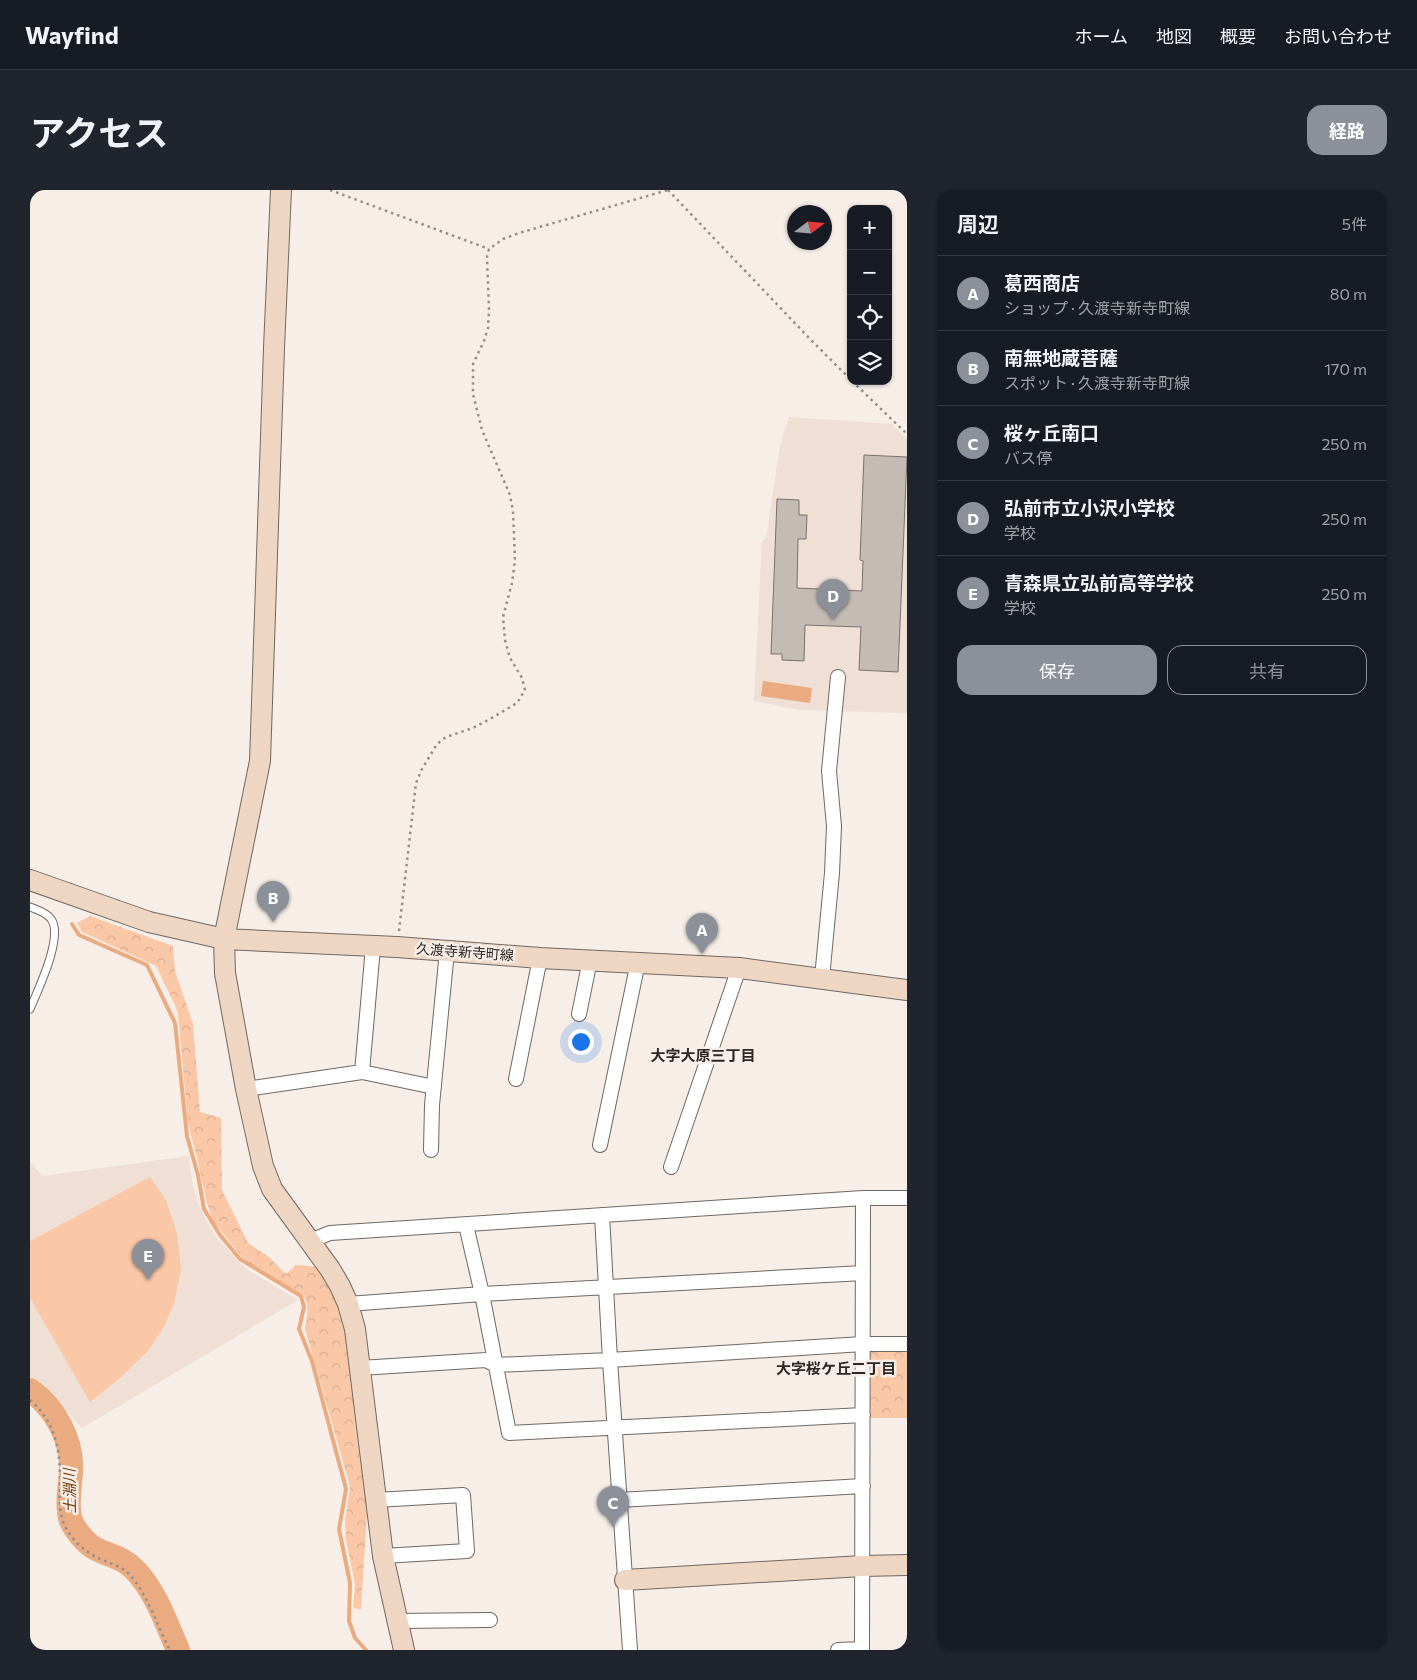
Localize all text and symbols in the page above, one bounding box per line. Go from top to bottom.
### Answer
text: Wayfind [25,20,119,49]
text: ホーム [1075,25,1128,47]
text: 地図 [1156,25,1192,47]
text: 概要 [1220,25,1256,47]
text: お問い合わせ [1284,25,1392,47]
button: 経路 [1307,105,1387,155]
text: アクセス [30,110,168,153]
north arrow [787,205,832,250]
map controls [847,205,892,385]
button: + [847,205,892,250]
text: 周辺 [957,211,999,236]
text: 5件 [1342,214,1367,233]
button: − [847,250,892,295]
text: 葛西商店 [1004,271,1080,294]
text: A [967,284,979,303]
text: 80 m [1330,284,1367,303]
button: locate [847,295,892,340]
text: ショップ · 久渡寺新寺町線 [1004,298,1190,317]
button: layers [847,340,892,385]
text: 南無地蔵菩薩 [1004,346,1118,369]
text: B [968,359,978,378]
text: 170 m [1324,359,1367,378]
text: スポット · 久渡寺新寺町線 [1004,373,1190,392]
text: 桜ヶ丘南口 [1004,421,1099,444]
text: C [968,434,978,453]
text: 250 m [1321,434,1367,453]
text: バス停 [1004,448,1052,467]
text: 弘前市立小沢小学校 [1004,496,1175,519]
text: D [967,509,979,528]
text: 250 m [1321,509,1367,528]
text: 学校 [1004,523,1036,542]
text: 青森県立弘前高等学校 [1004,571,1194,594]
pin: D [817,579,849,620]
text: E [968,584,978,603]
text: 250 m [1321,584,1367,603]
text: 学校 [1004,598,1036,617]
button: 保存 [957,645,1157,695]
button: 共有 [1167,645,1367,695]
pin: B [257,881,289,922]
pin: A [686,913,718,954]
street label: 久渡寺新寺町線 [416,940,515,963]
your location [568,1029,594,1055]
district label: 大字大原三丁目 [650,1046,756,1064]
pin: E [132,1239,164,1280]
district label: 大字桜ケ丘二丁目 [776,1359,896,1377]
water label: 土淵川 [60,1466,78,1514]
pin: C [597,1486,629,1527]

